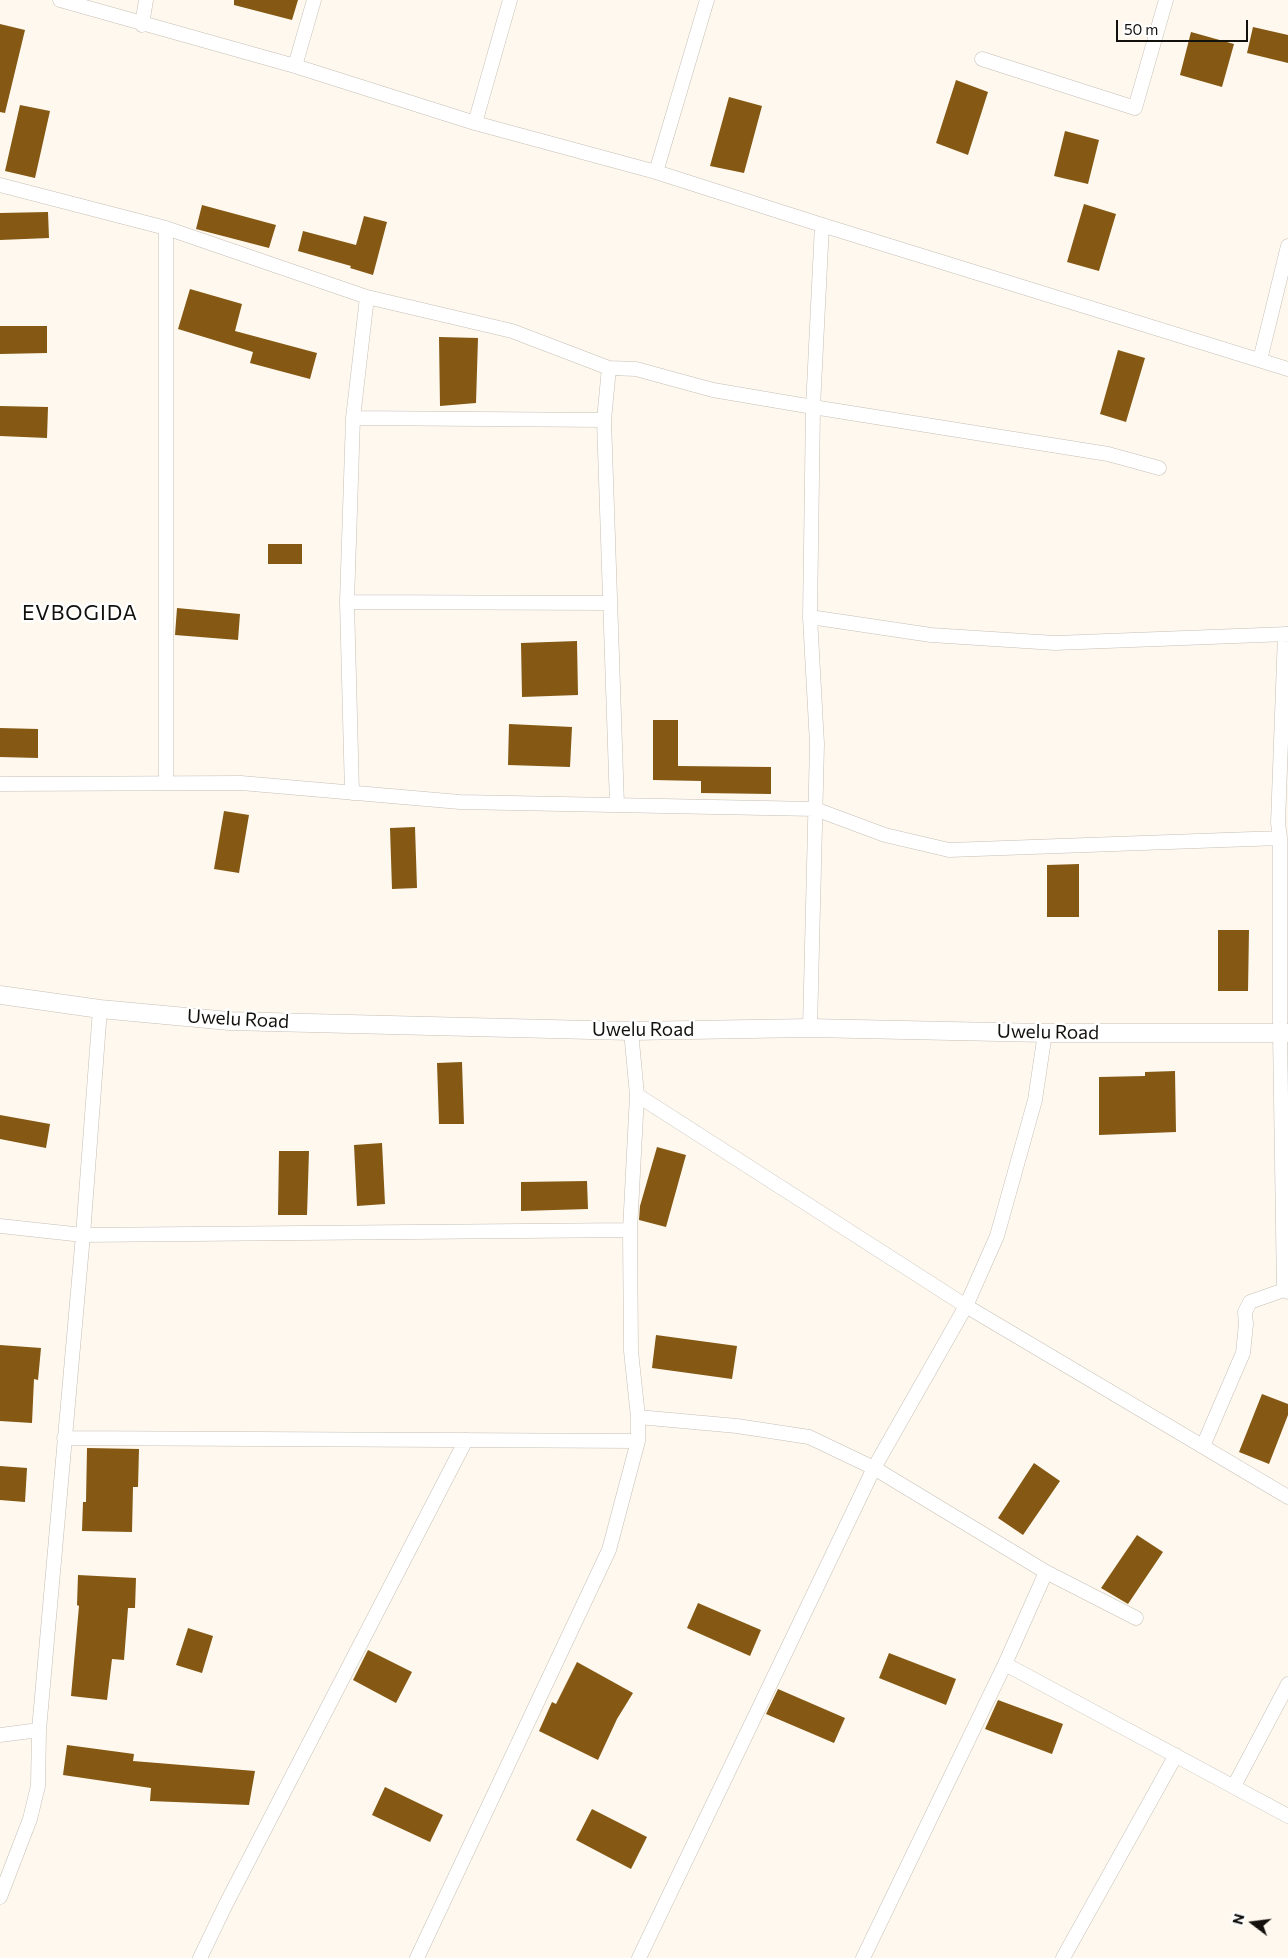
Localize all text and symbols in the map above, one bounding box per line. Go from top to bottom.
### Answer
scale bar [1118,10,1250,42]
text: 50 m [1124,20,1158,38]
district label: EVBOGIDA [21,600,139,626]
street label: Uwelu Road [186,1005,290,1033]
street label: Uwelu Road [592,1019,694,1041]
street label: Uwelu Road [997,1020,1099,1044]
north arrow [1228,1898,1278,1948]
text: N [1228,1912,1248,1926]

